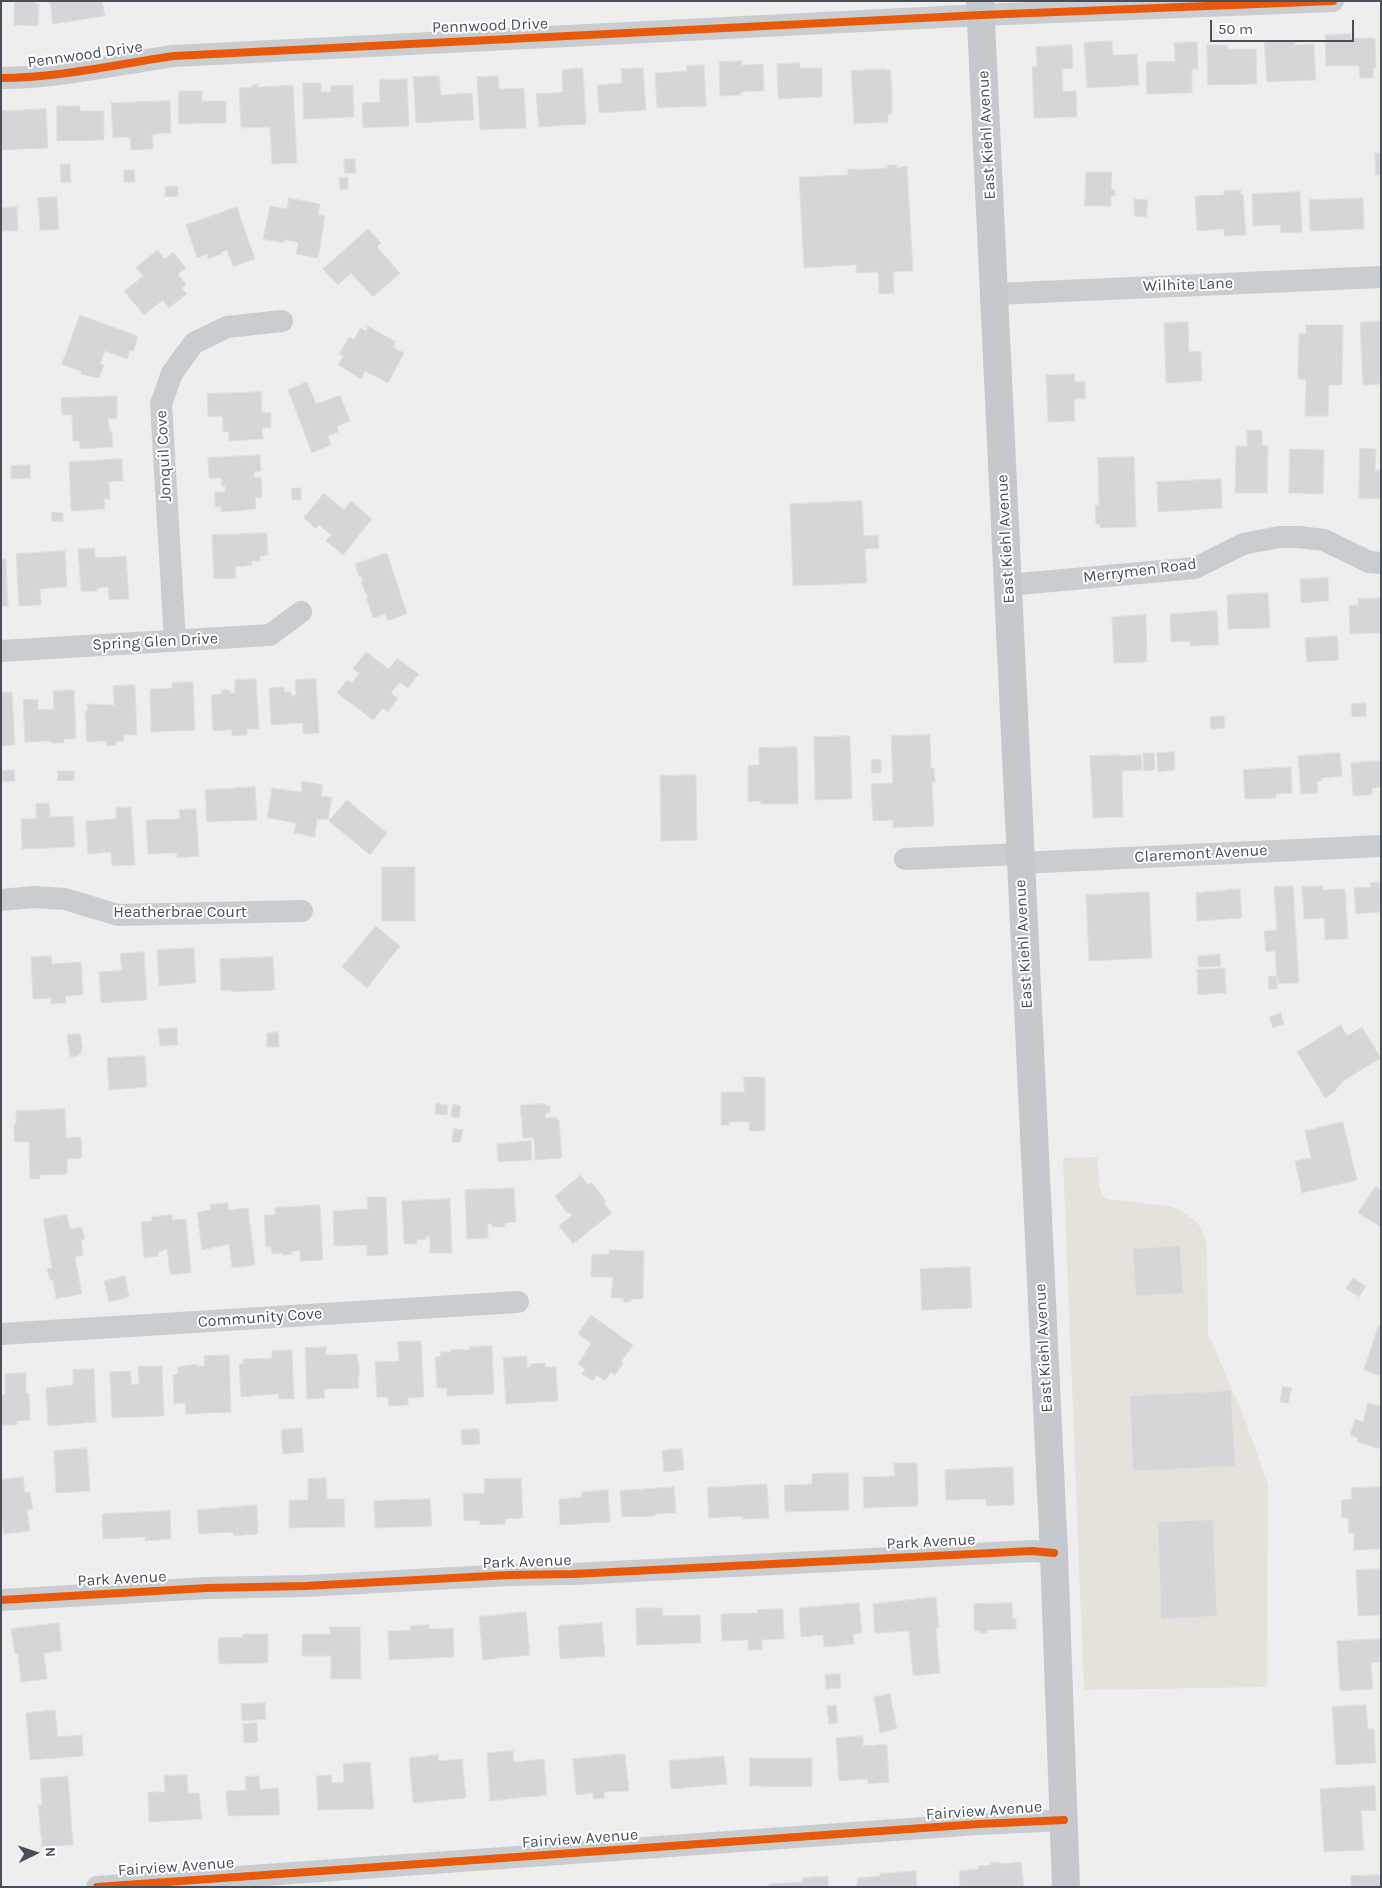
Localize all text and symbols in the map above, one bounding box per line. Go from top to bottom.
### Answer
scale bar [1212,10,1356,42]
street label: Pennwood Drive [432,14,548,38]
text: 50 m [1218,20,1253,38]
street label: Pennwood Drive [26,37,144,73]
street label: East Kiehl Avenue [974,70,1000,200]
street label: Wilhite Lane [1143,274,1233,296]
street label: Jonquil Cove [152,410,176,502]
street label: East Kiehl Avenue [993,474,1019,604]
street label: Merrymen Road [1082,555,1198,587]
street label: Spring Glen Drive [92,629,218,655]
street label: Claremont Avenue [1134,841,1268,867]
street label: East Kiehl Avenue [1011,879,1037,1009]
street label: Heatherbrae Court [113,902,247,922]
street label: East Kiehl Avenue [1031,1283,1057,1413]
street label: Community Cove [197,1304,323,1332]
street label: Park Avenue [886,1530,976,1554]
street label: Park Avenue [482,1551,572,1573]
street label: Park Avenue [77,1567,167,1591]
street label: Fairview Avenue [925,1797,1043,1825]
street label: Fairview Avenue [521,1825,639,1853]
north arrow [10,1828,60,1878]
text: N [42,1846,59,1858]
street label: Fairview Avenue [117,1853,235,1881]

